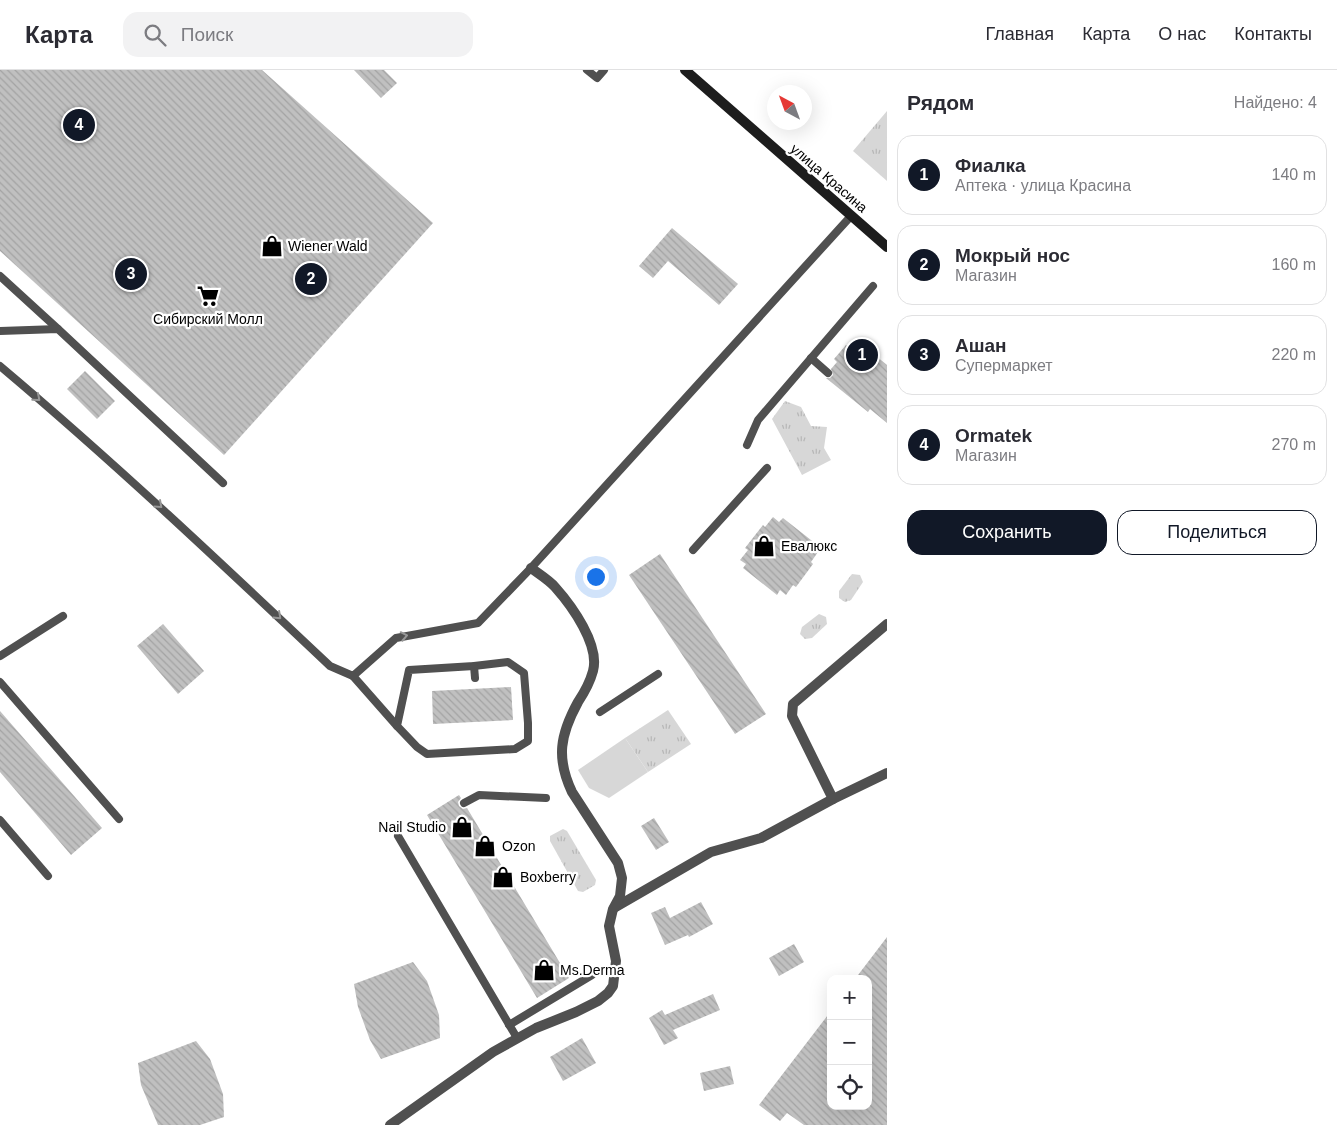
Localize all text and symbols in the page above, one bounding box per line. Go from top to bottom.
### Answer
search box [123,12,473,57]
text: Карта [25,21,93,48]
icon: search [141,21,169,49]
text: Поиск [181,24,233,45]
text: Главная [986,24,1054,44]
text: Карта [1082,24,1130,44]
text: О нас [1158,24,1206,44]
text: Контакты [1234,24,1312,44]
north arrow [767,85,812,130]
text: Рядом [907,91,974,114]
text: Найдено: 4 [1234,94,1317,111]
pin: 4 [63,106,95,144]
street label: улица Красина [787,140,871,216]
text: Фиалка [955,155,1026,176]
text: 1 [920,166,928,183]
text: 140 m [1272,166,1316,183]
text: Аптека · улица Красина [955,177,1131,194]
shop icon: Wiener Wald [259,233,285,259]
place label: Wiener Wald [288,238,368,254]
text: Мокрый нос [955,245,1070,266]
pin: 3 [115,255,147,293]
text: 2 [920,256,928,273]
text: 160 m [1272,256,1316,273]
pin: 2 [295,260,327,298]
text: Магазин [955,267,1017,284]
supermarket icon: Сибирский Молл [195,283,221,309]
place label: Сибирский Молл [153,311,263,327]
text: Ашан [955,335,1007,356]
pin: 1 [846,336,878,374]
text: 3 [920,346,928,363]
text: 220 m [1272,346,1316,363]
text: Супермаркет [955,357,1053,374]
one-way arrow [32,392,41,401]
text: Ormatek [955,425,1032,446]
text: 4 [920,436,928,453]
text: 270 m [1272,436,1316,453]
text: Магазин [955,447,1017,464]
one-way arrow [153,500,162,509]
button: Сохранить [907,510,1107,555]
button: Поделиться [1117,510,1317,555]
shop icon: Евалюкс [751,533,777,559]
place label: Евалюкс [781,538,837,554]
your location [583,564,609,590]
one-way arrow [272,610,281,619]
one-way arrow [400,632,408,642]
shop icon: Nail Studio [449,814,475,840]
place label: Nail Studio [378,819,446,835]
shop icon: Ozon [472,833,498,859]
place label: Ozon [502,838,535,854]
shop icon: Boxberry [490,864,516,890]
place label: Boxberry [520,869,576,885]
shop icon: Ms.Derma [531,957,557,983]
place label: Ms.Derma [560,962,625,978]
map controls [827,975,872,1110]
button: + [827,975,872,1020]
button: − [827,1020,872,1065]
button: locate [827,1065,872,1110]

